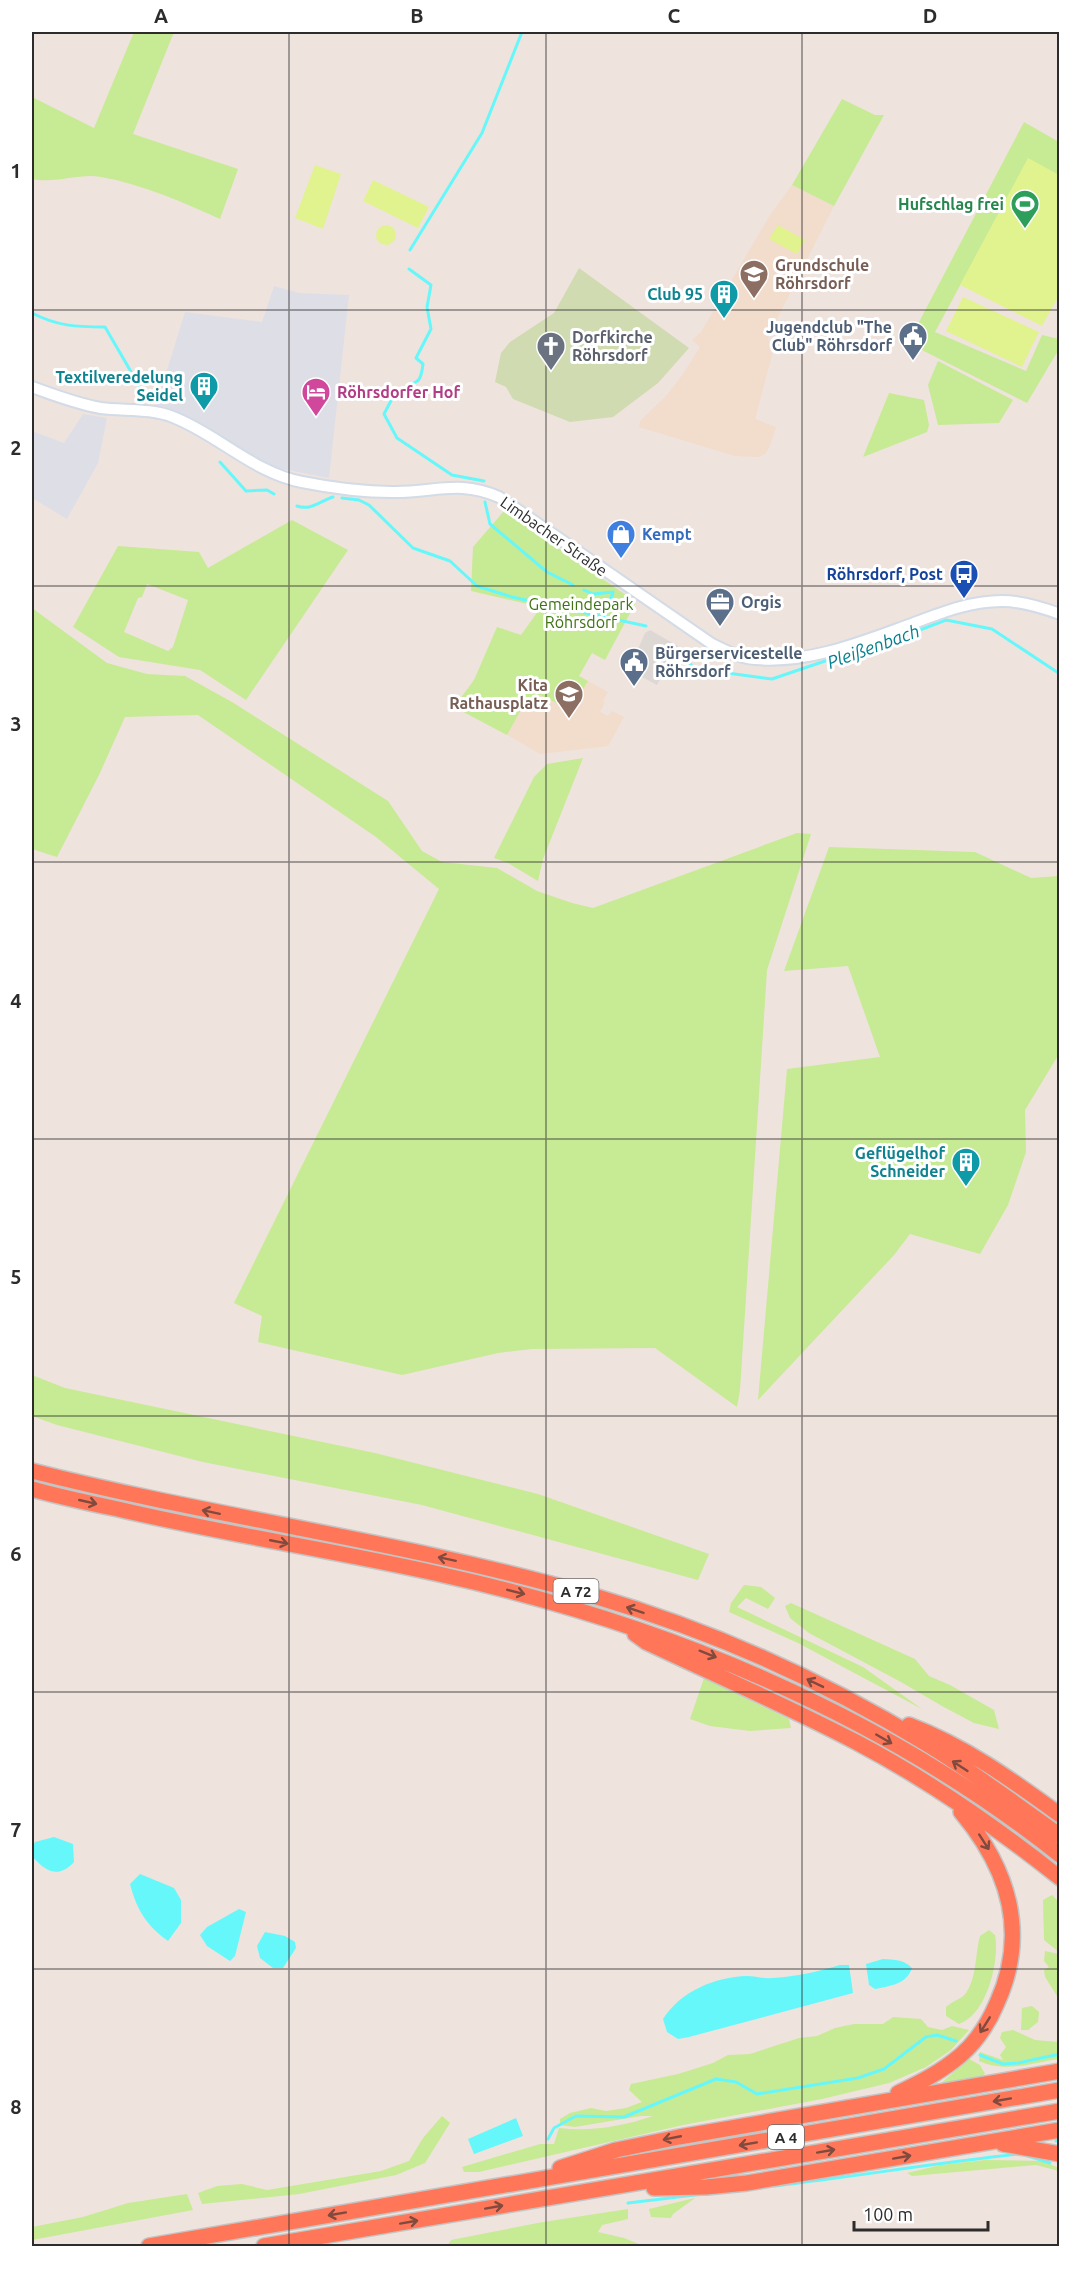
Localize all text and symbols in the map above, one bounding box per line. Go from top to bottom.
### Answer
text: A [154,4,168,27]
text: B [410,4,424,27]
text: C [668,4,681,27]
text: D [923,4,937,27]
text: 1 [10,159,22,182]
sports icon: Hufschlag frei [1009,188,1041,230]
place label: Hufschlag frei [898,195,1004,213]
place label: Grundschule Röhrsdorf [775,256,869,292]
school or university icon: Grundschule Röhrsdorf [738,258,770,300]
building icon: Club 95 [708,278,740,320]
place label: Club 95 [647,285,703,303]
place label: Jugendclub "The Club" Röhrsdorf [766,318,892,354]
public building icon: Jugendclub "The Club" Röhrsdorf [897,320,929,362]
place label: Dorfkirche Röhrsdorf [572,328,653,364]
church icon: Dorfkirche Röhrsdorf [535,330,567,372]
place label: Textilveredelung Seidel [55,368,183,404]
building icon: Textilveredelung Seidel [188,370,220,412]
hotel icon: Röhrsdorfer Hof [300,376,332,418]
place label: Röhrsdorfer Hof [337,383,460,401]
text: 2 [10,436,22,459]
street label: Limbacher Straße [497,492,611,580]
shop icon: Kempt [605,518,637,560]
place label: Kempt [642,525,692,543]
bus stop icon: Röhrsdorf, Post [948,558,980,600]
place label: Röhrsdorf, Post [826,565,943,583]
office icon: Orgis [704,586,736,628]
place label: Orgis [741,593,781,611]
park label: Gemeindepark Röhrsdorf [528,595,634,631]
water label: Pleißenbach [824,620,922,673]
place label: Bürgerservicestelle Röhrsdorf [655,644,803,680]
public building icon: Bürgerservicestelle Röhrsdorf [618,646,650,688]
place label: Kita Rathausplatz [449,676,548,712]
school or university icon: Kita Rathausplatz [553,678,585,720]
text: 3 [10,712,22,735]
text: 4 [10,989,22,1012]
place label: Geflügelhof Schneider [855,1144,945,1180]
building icon: Geflügelhof Schneider [950,1146,982,1188]
text: 5 [10,1265,22,1288]
one-way arrow [79,1497,98,1509]
one-way arrow [202,1506,222,1517]
one-way arrow [269,1537,288,1548]
text: 6 [10,1542,22,1565]
one-way arrow [437,1552,456,1564]
road number: A 72 [554,1579,598,1603]
one-way arrow [507,1587,526,1599]
one-way arrow [626,1603,645,1614]
one-way arrow [699,1649,717,1660]
one-way arrow [806,1677,824,1689]
one-way arrow [875,1733,892,1745]
one-way arrow [952,1759,969,1771]
text: 7 [10,1818,22,1841]
one-way arrow [978,1833,990,1850]
one-way arrow [979,2016,991,2033]
text: 8 [10,2095,22,2118]
one-way arrow [993,2095,1012,2106]
road number: A 4 [768,2125,804,2149]
one-way arrow [663,2133,683,2144]
one-way arrow [738,2139,758,2150]
one-way arrow [816,2145,836,2156]
one-way arrow [892,2152,912,2163]
scale bar [854,2194,988,2232]
one-way arrow [484,2202,503,2213]
text: 100 m [863,2204,913,2224]
one-way arrow [328,2209,348,2220]
one-way arrow [398,2216,418,2227]

